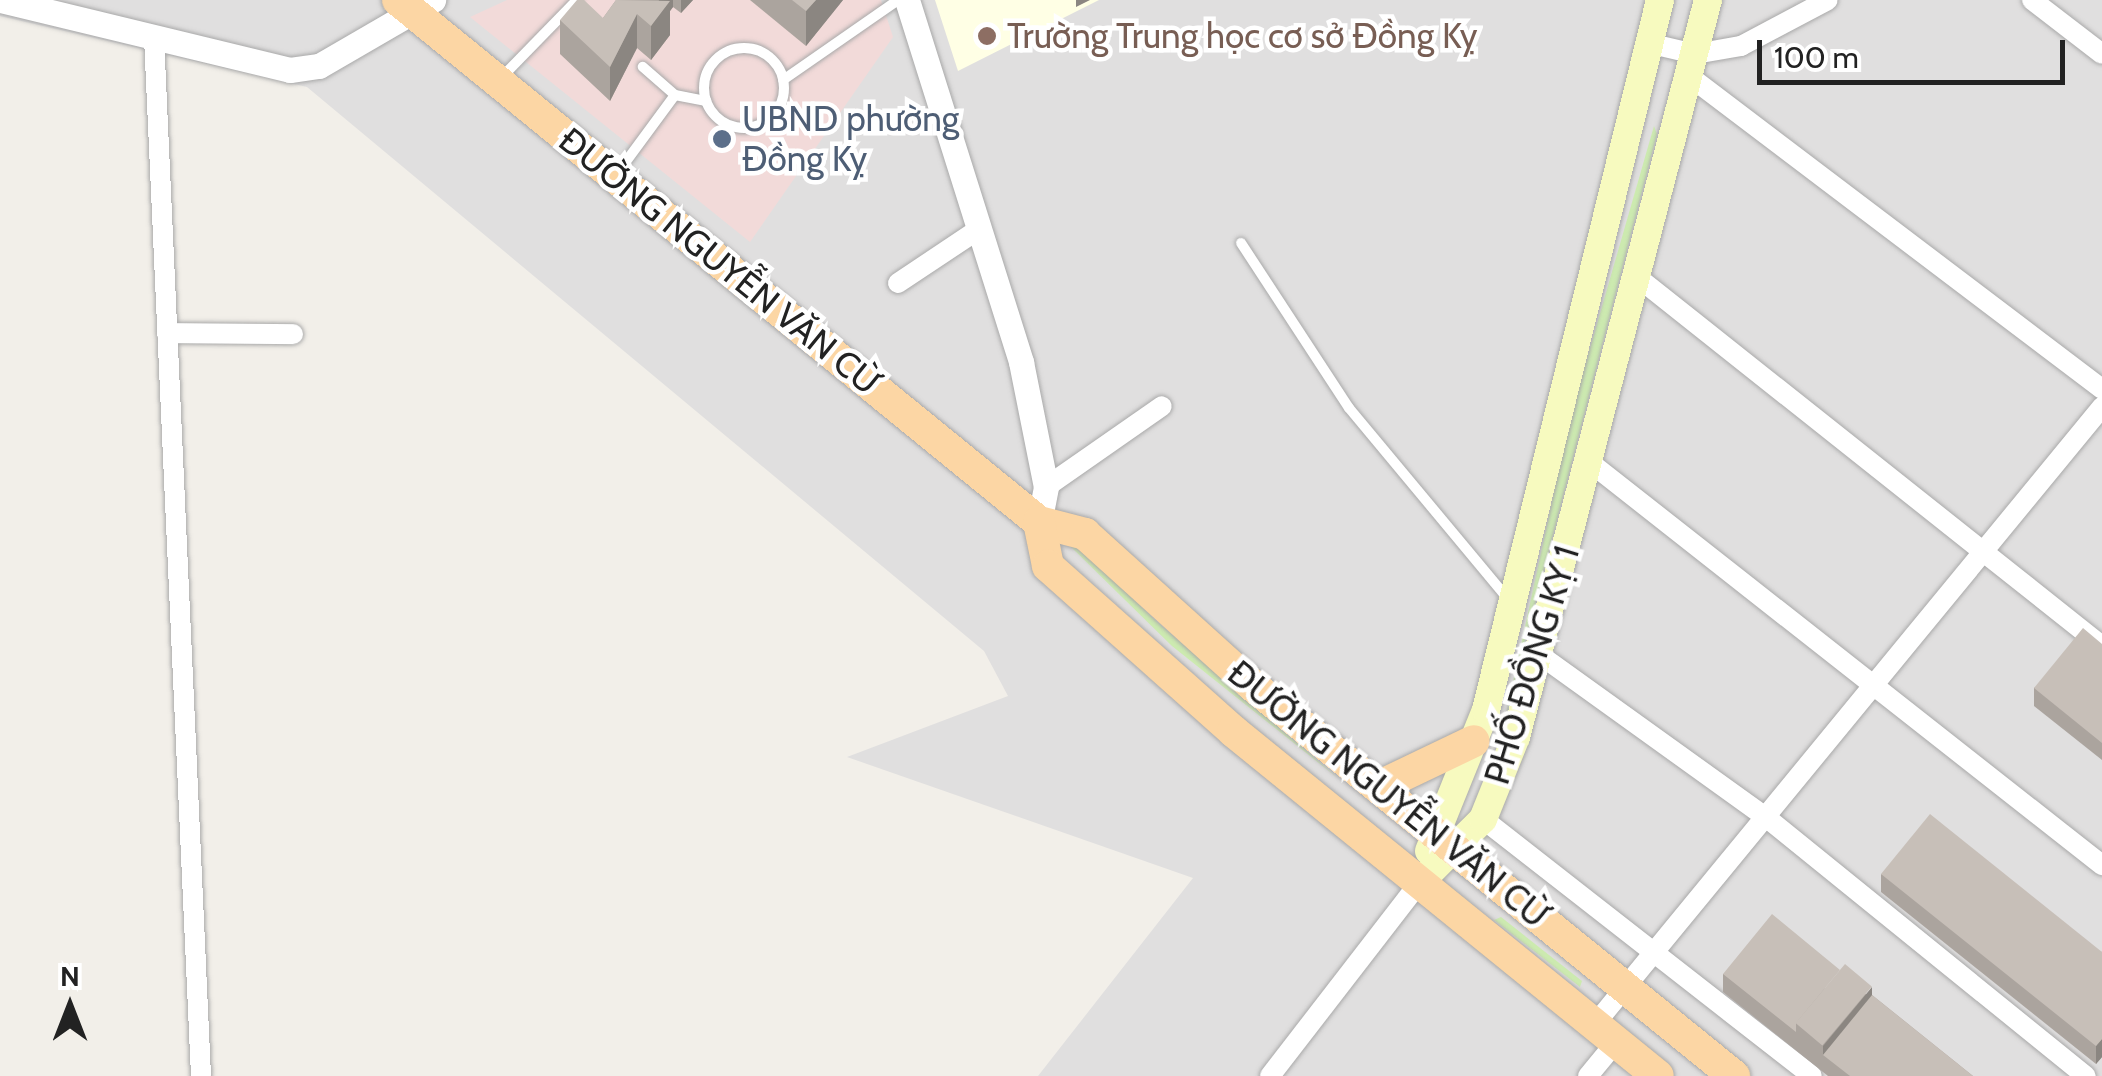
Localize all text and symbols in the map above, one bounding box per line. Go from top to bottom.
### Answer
place label: Trường Trung học cơ sở Đồng Kỵ [1007,15,1477,57]
scale bar [1762,20,2070,82]
marker: Trường Trung học cơ sở Đồng Kỵ [976,25,998,47]
text: 100 m [1774,39,1859,76]
place label: UBND phường Đồng Kỵ [742,98,959,180]
street label: ĐƯỜNG NGUYỄN VĂN CỪ [550,119,888,403]
marker: UBND phường Đồng Kỵ [711,128,733,150]
street label: PHỐ ĐỒNG KỴ 1 [1476,541,1588,789]
street label: ĐƯỜNG NGUYỄN VĂN CỪ [1219,652,1557,936]
north arrow [20,956,120,1056]
text: N [60,959,80,993]

